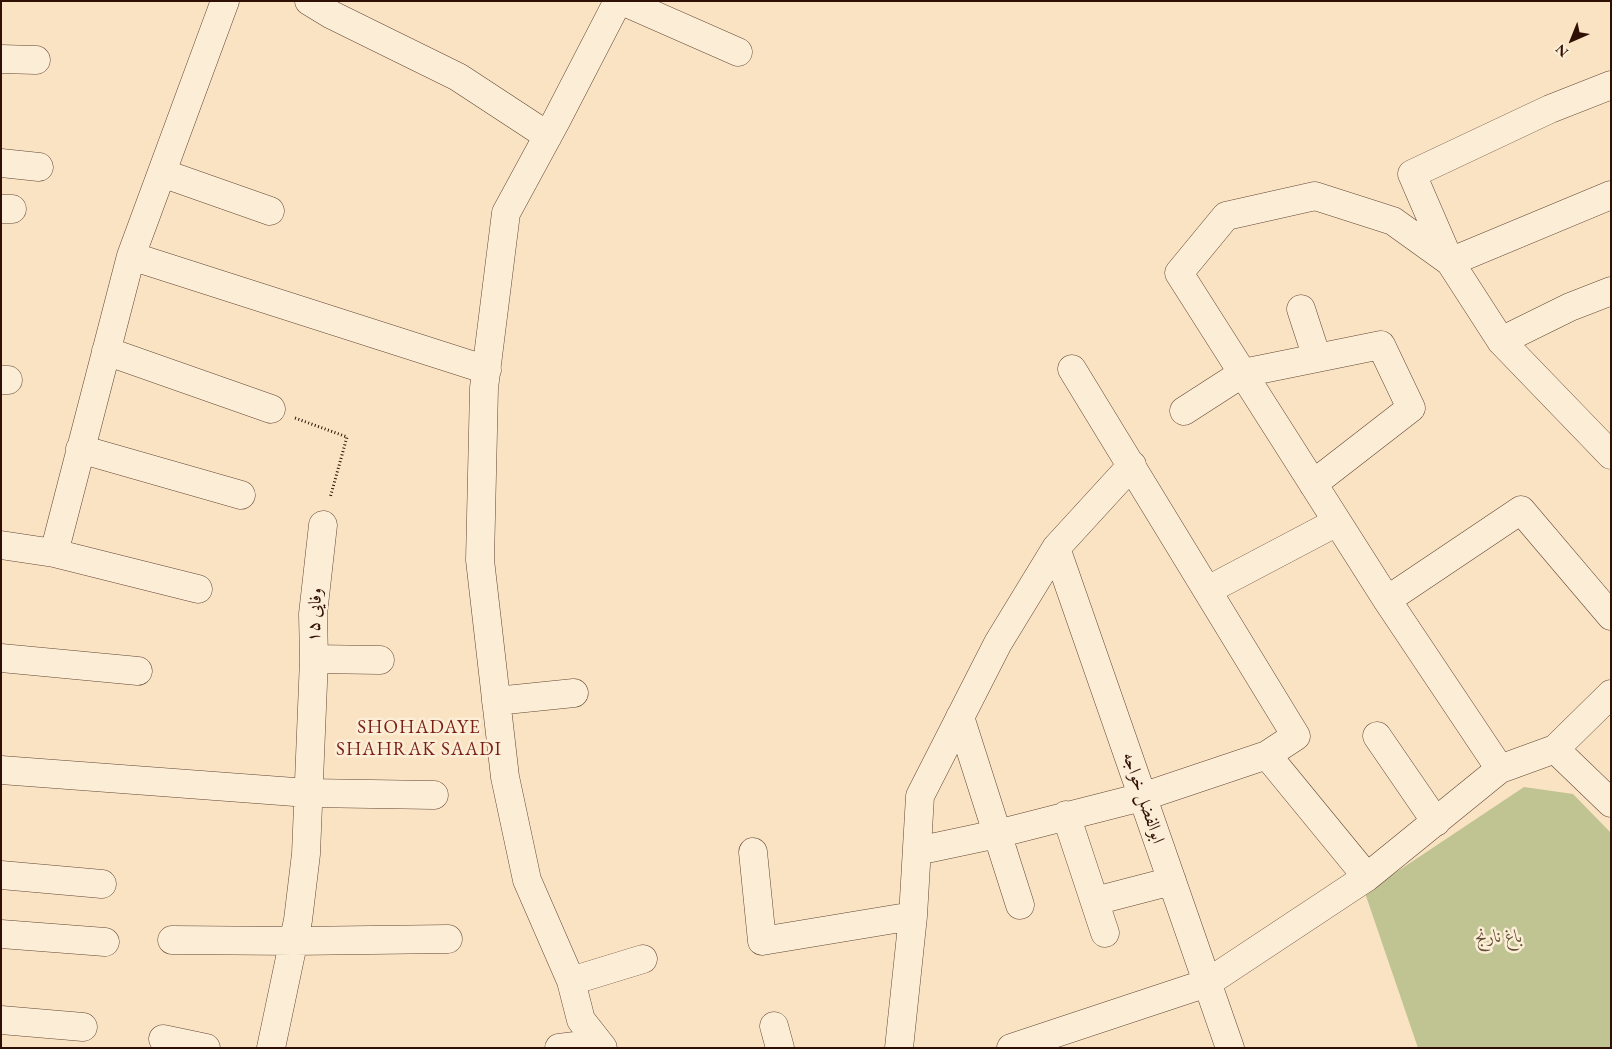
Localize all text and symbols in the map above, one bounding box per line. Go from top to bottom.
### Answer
north arrow [1547,15,1597,65]
text: N [1551,40,1572,61]
street label: وفایی ۱۵ [303,587,327,643]
district label: SHOHADAYE SHAHRAK SAADI [334,717,504,761]
street label: ابوالفضل خواجه [1117,749,1169,847]
park label: باغ نارنج [1475,926,1523,948]

